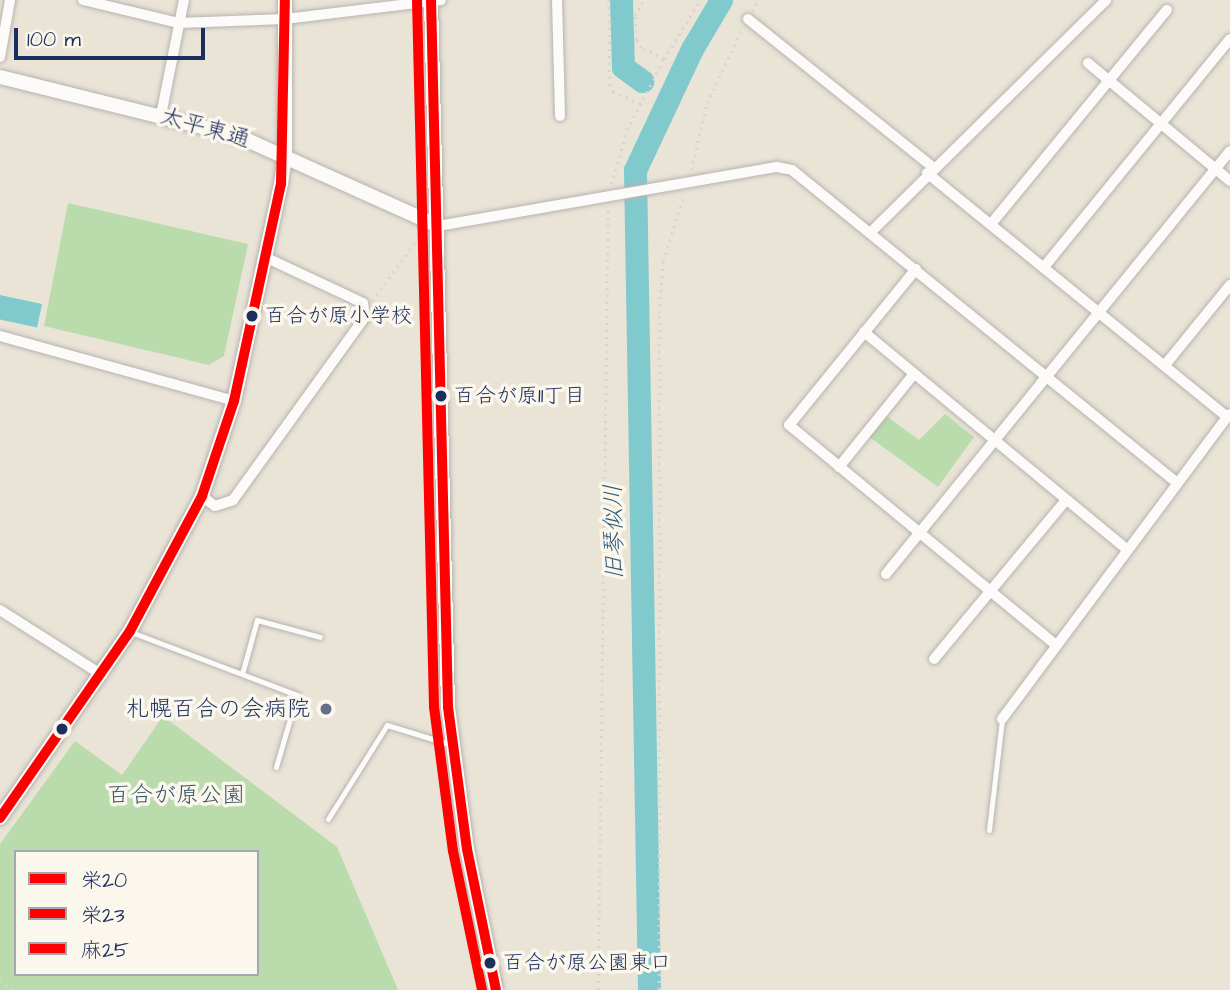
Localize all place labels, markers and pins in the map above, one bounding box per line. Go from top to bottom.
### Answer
place label: 百合が原小学校 [265,303,412,329]
marker: 百合が原小学校 [245,309,259,323]
place label: 百合が原11丁目 [454,383,585,409]
marker: 百合が原11丁目 [434,389,448,403]
place label: 札幌百合の会病院 [126,695,310,723]
marker: 札幌百合の会病院 [316,699,336,719]
unlabelled marker [55,722,69,736]
place label: 百合が原公園東口 [503,950,671,976]
marker: 百合が原公園東口 [483,956,497,970]

